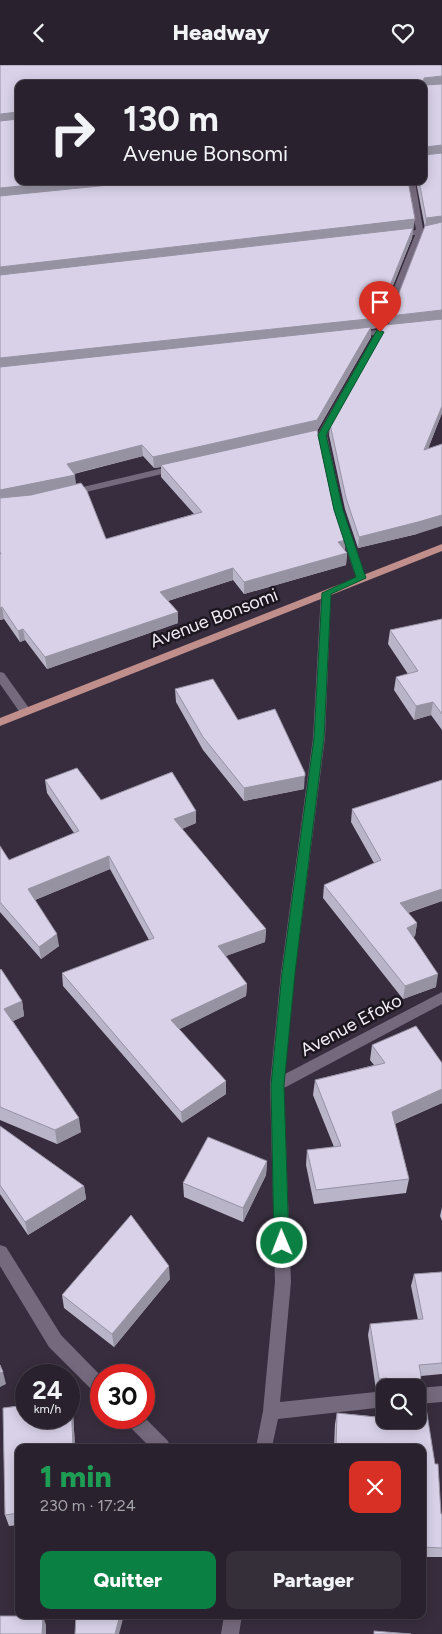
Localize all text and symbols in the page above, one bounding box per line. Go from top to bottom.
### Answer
icon: back [25,19,53,47]
text: Headway [172,19,270,46]
icon: heart [389,19,417,47]
text: 130 m [123,98,219,140]
icon: right [40,100,105,165]
text: Avenue Bonsomi [123,140,288,167]
pin [359,281,401,332]
icon: arrive [366,288,394,316]
street label: Avenue Bonsomi [147,584,281,652]
street label: Avenue Efoko [296,989,406,1061]
position arrow [255,1216,307,1268]
speed limit sign: 30 [90,1364,155,1429]
text: 24 [32,1375,63,1405]
map controls [376,1379,426,1429]
button: search [376,1379,426,1429]
text: km/h [34,1402,61,1416]
text: 1 min [40,1458,112,1495]
button: close [349,1461,401,1513]
text: 230 m · 17:24 [40,1496,136,1515]
button: Quitter [40,1551,216,1609]
button: Partager [226,1551,401,1609]

